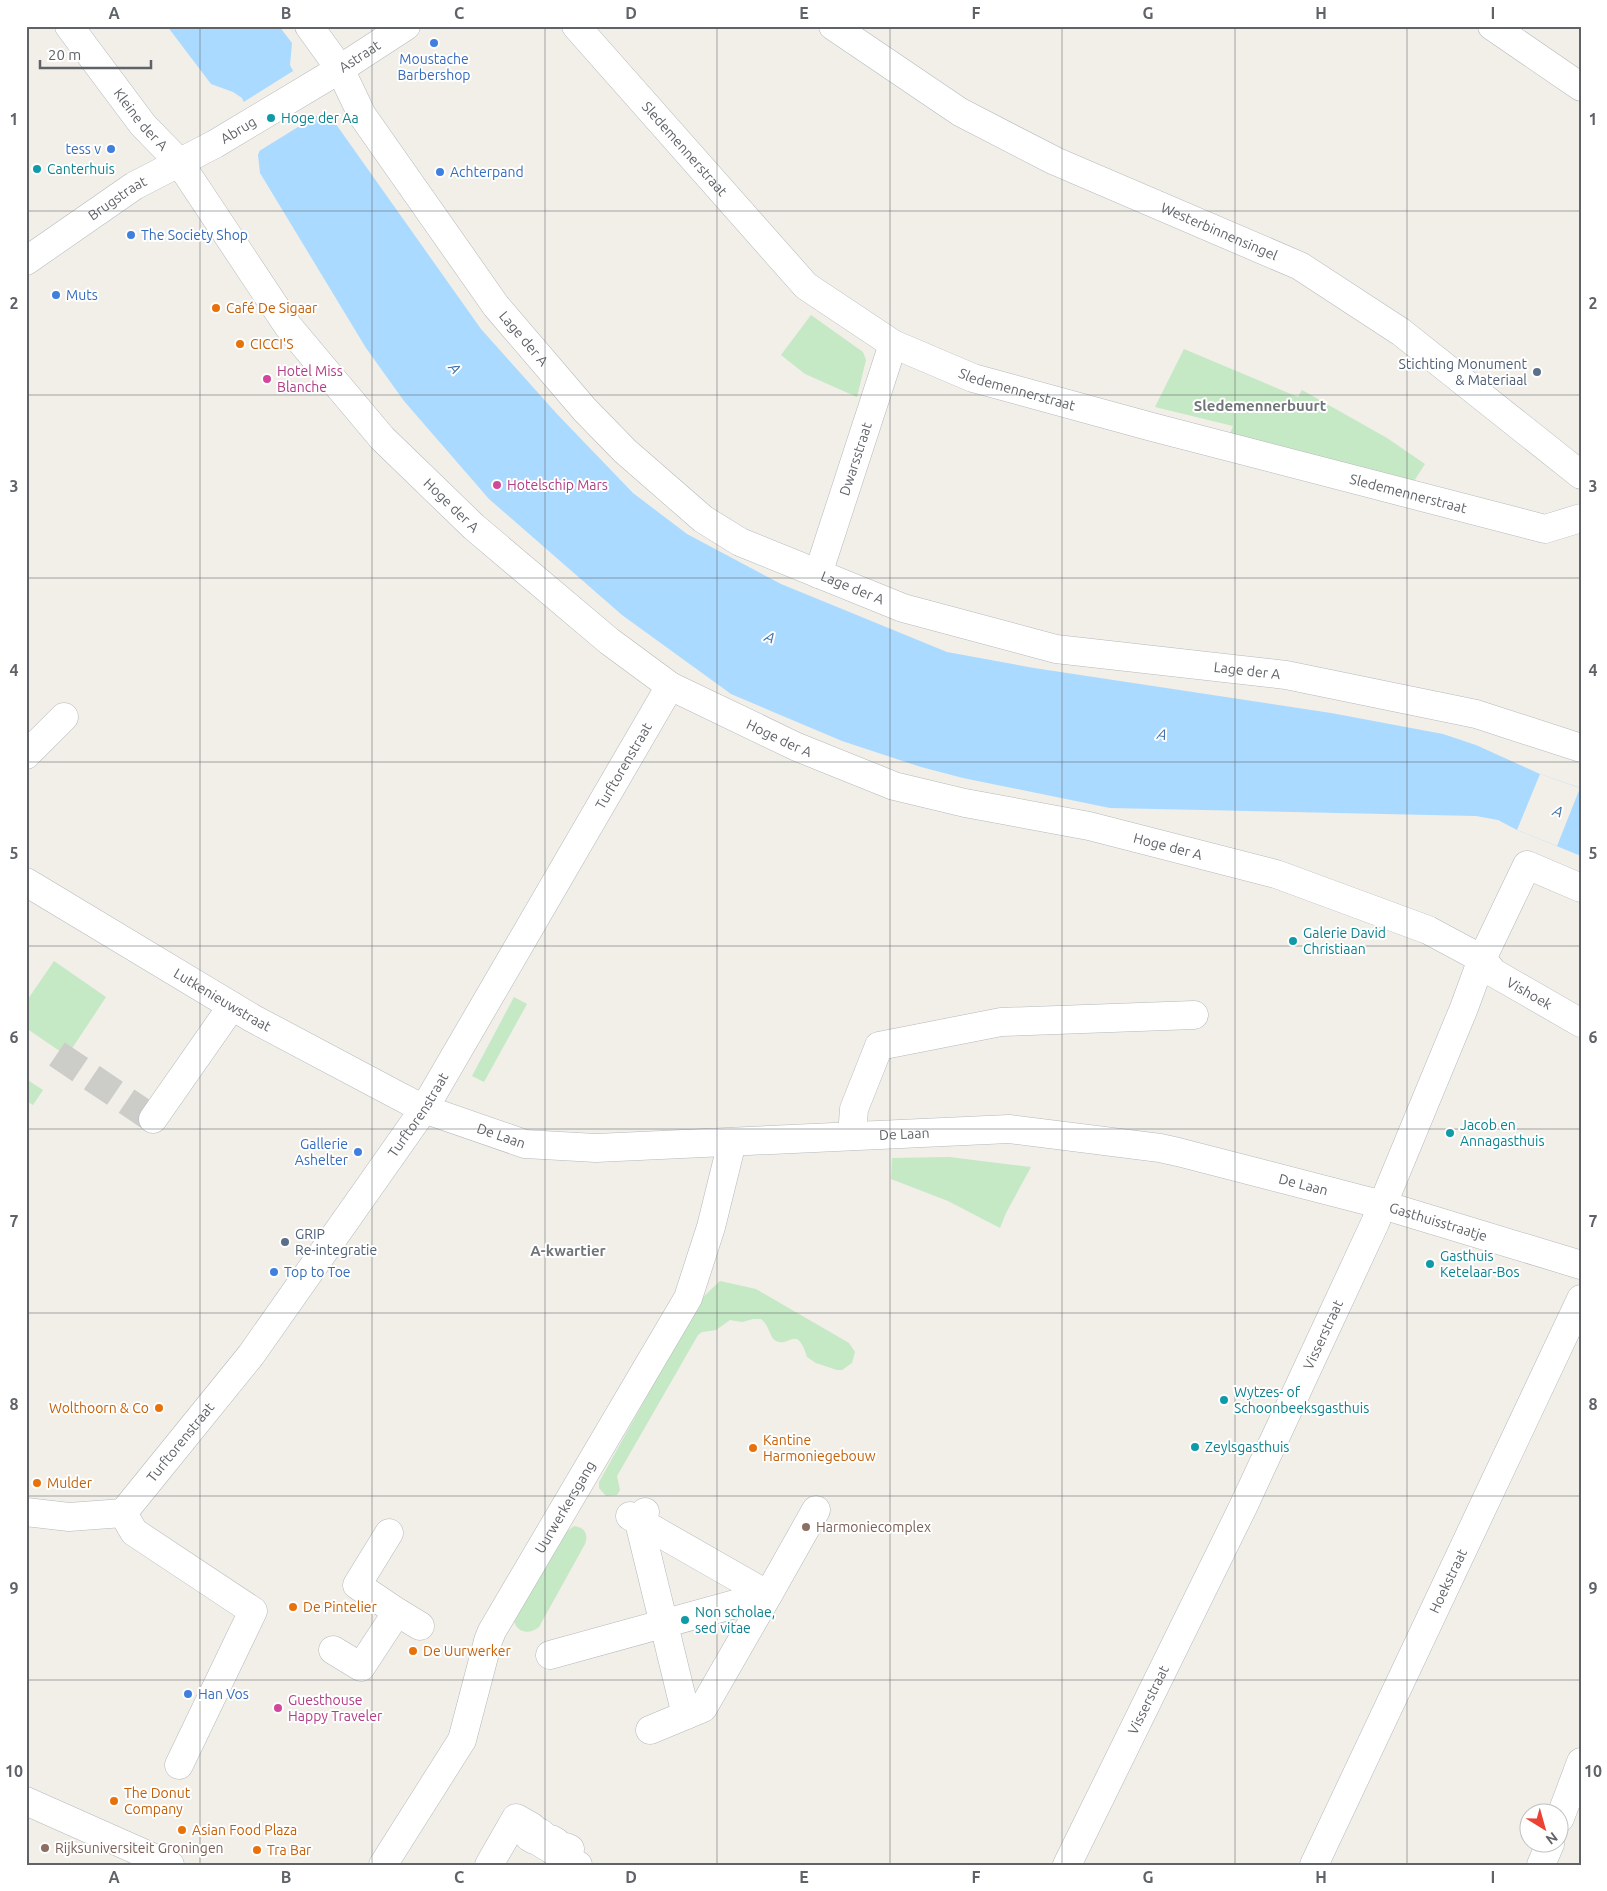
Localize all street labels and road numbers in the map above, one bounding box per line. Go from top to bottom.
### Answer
street label: Astraat [336,37,384,75]
street label: Kleine der A [111,85,171,154]
street label: Sledemennerstraat [639,98,731,200]
street label: Abrug [218,113,259,147]
street label: Brugstraat [85,173,150,223]
street label: Westerbinnensingel [1159,199,1280,264]
street label: Lage der A [496,308,552,369]
street label: Sledemennerstraat [956,365,1077,414]
street label: Dwarsstraat [836,420,875,498]
street label: Sledemennerstraat [1348,471,1469,517]
street label: Hoge der A [421,475,482,535]
street label: Lage der A [819,568,887,608]
street label: Lage der A [1213,659,1281,682]
street label: Hoge der A [744,716,814,760]
street label: Turftorenstraat [592,719,655,812]
street label: Hoge der A [1132,830,1204,863]
street label: Lutkenieuwstraat [171,965,274,1035]
street label: Vishoek [1504,974,1555,1013]
street label: Turftorenstraat [385,1069,452,1160]
street label: De Laan [475,1120,528,1152]
street label: De Laan [879,1125,930,1143]
street label: De Laan [1277,1170,1330,1198]
street label: Gasthuisstraatje [1387,1199,1489,1244]
street label: Visserstraat [1300,1297,1346,1372]
street label: Turftorenstraat [143,1399,218,1485]
street label: Uurwerkersgang [532,1458,598,1556]
street label: Hoekstraat [1426,1546,1470,1616]
street label: Visserstraat [1125,1662,1172,1737]

